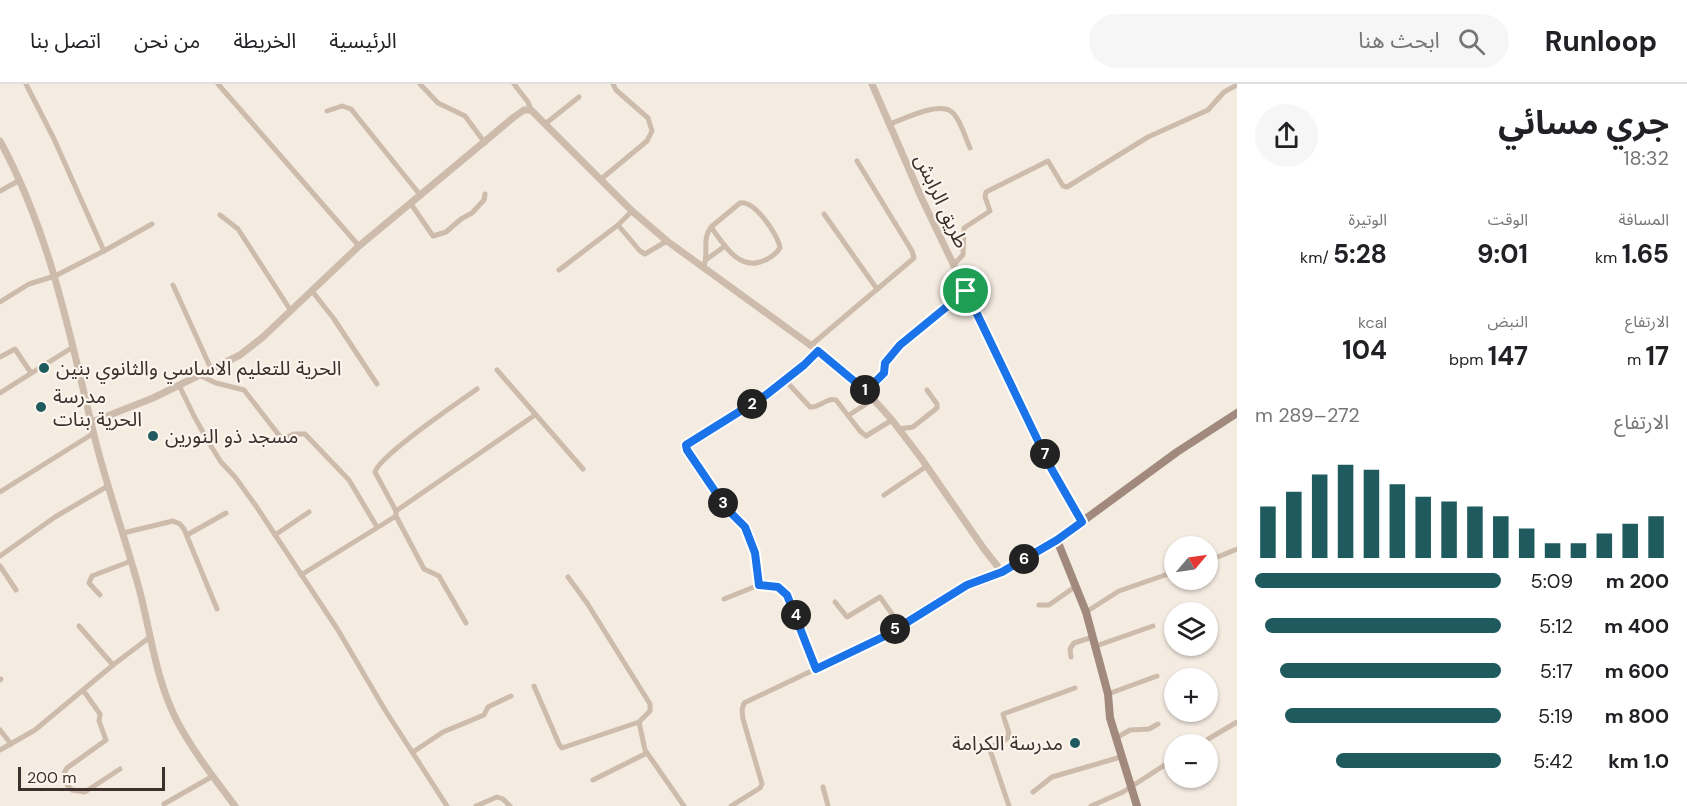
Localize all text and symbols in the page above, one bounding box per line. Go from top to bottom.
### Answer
search box [1089,14,1509,68]
text: Runloop [1545,23,1657,60]
icon: search [1455,25,1488,58]
text: ابحث هنا [1358,26,1440,55]
text: اتصل بنا [30,27,101,55]
text: من نحن [134,27,200,55]
text: الخريطة [233,27,296,55]
text: الرئيسية [329,27,397,55]
text: جري مسائي [1498,101,1669,144]
button: share [1255,104,1318,167]
text: 18:32 [1623,145,1669,171]
street label: طريق الرابش [909,150,975,252]
text: الوتيرة [1349,209,1387,230]
text: الوقت [1488,209,1528,230]
text: المسافة [1619,209,1669,230]
text: 5:28 [1333,237,1387,271]
text: 9:01 [1477,237,1528,271]
text: 1.65 [1622,237,1669,271]
text: /km [1300,247,1333,268]
text: km [1595,247,1622,268]
pin [940,265,991,316]
icon: arrive [949,274,982,307]
text: النبض [1487,311,1528,332]
text: الارتفاع [1625,311,1669,332]
text: kcal [1358,312,1387,333]
text: 104 [1342,333,1387,367]
text: 147 [1488,339,1528,373]
text: 17 [1646,339,1669,373]
text: bpm [1449,349,1488,370]
text: m [1627,349,1646,370]
place label: الحرية للتعليم الاساسي والثانوي بنين [56,355,342,384]
marker: الحرية للتعليم الاساسي والثانوي بنين [37,361,51,375]
pin: 1 [850,375,880,405]
text: 1 [862,379,868,400]
place label: مدرسة الحرية بنات [53,383,142,432]
pin: 2 [737,389,767,419]
text: 2 [747,393,757,414]
marker: مدرسة الحرية بنات [34,400,48,414]
text: 272–289 m [1255,402,1360,428]
text: الارتفاع [1614,409,1669,435]
place label: مسجد ذو النورين [165,423,299,449]
marker: مسجد ذو النورين [146,429,160,443]
pin: 7 [1030,439,1060,469]
text: 7 [1041,443,1049,464]
pin: 3 [708,488,738,518]
text: 3 [718,492,728,513]
north arrow [1164,536,1218,590]
map controls [1164,536,1218,788]
pin: 6 [1009,544,1039,574]
text: 6 [1019,548,1029,569]
text: 5:09 [1531,568,1573,594]
text: 200 m [1606,568,1669,594]
pin: 4 [781,600,811,630]
button: layers [1164,602,1218,656]
text: 4 [791,604,801,625]
text: 5:12 [1539,613,1573,639]
text: 400 m [1604,613,1669,639]
pin: 5 [880,614,910,644]
text: 5 [890,618,900,639]
text: 5:17 [1540,658,1573,684]
text: 600 m [1605,658,1669,684]
button: + [1164,668,1218,722]
text: 5:19 [1538,703,1573,729]
text: 800 m [1605,703,1669,729]
place label: مدرسة الكرامة [952,730,1063,756]
button: − [1164,734,1218,788]
marker: مدرسة الكرامة [1068,736,1082,750]
text: 5:42 [1533,748,1573,774]
text: 1.0 km [1608,748,1669,774]
scale bar [18,764,165,792]
text: 200 m [27,767,76,788]

